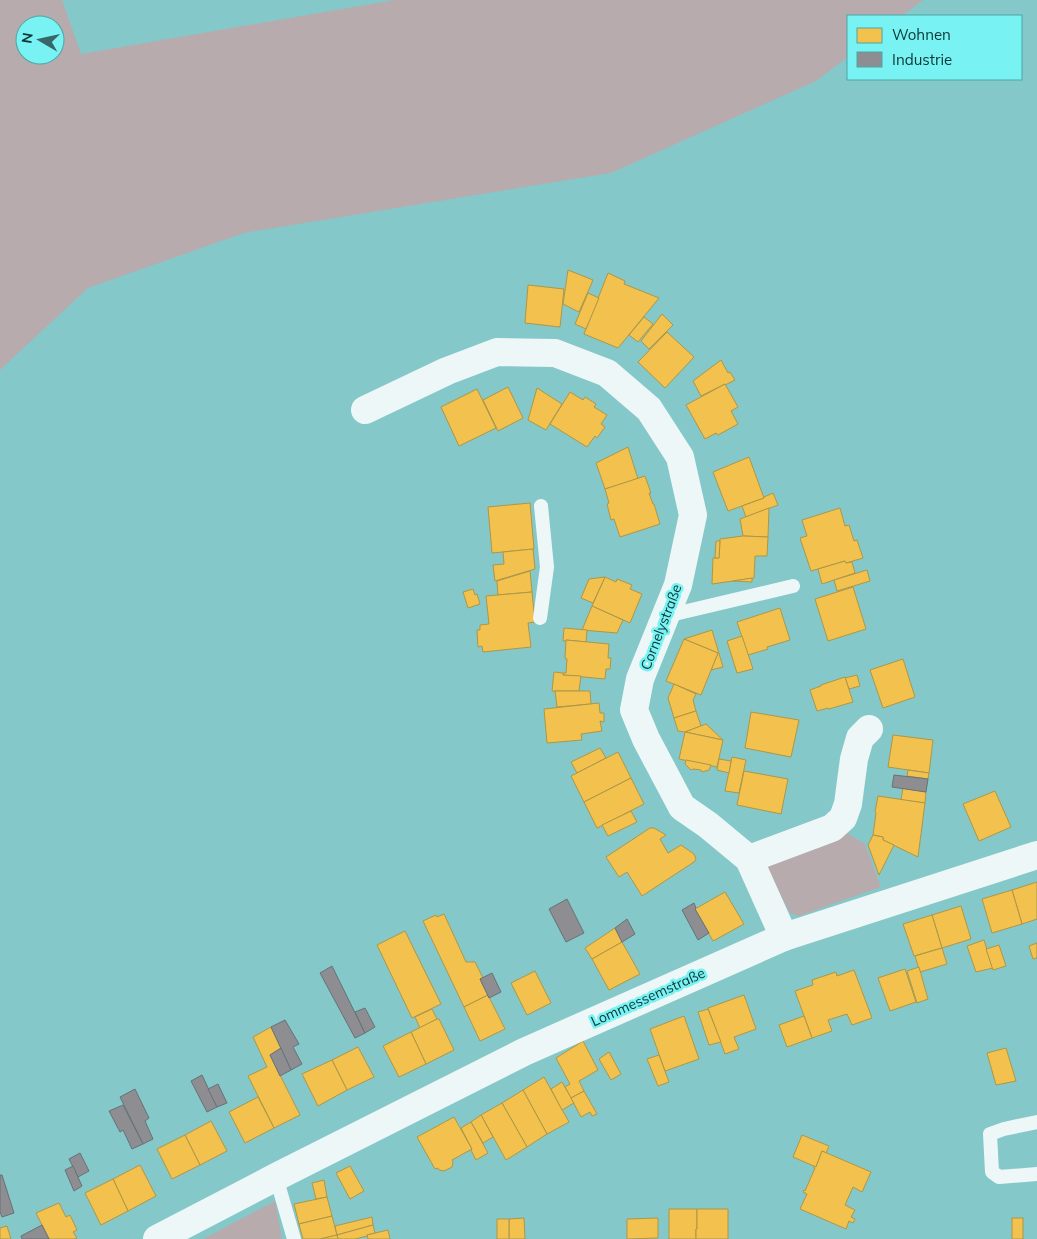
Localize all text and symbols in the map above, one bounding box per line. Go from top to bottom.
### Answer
north arrow [15,15,65,65]
legend [847,15,1022,80]
text: Wohnen [892,25,951,44]
text: N [17,31,37,45]
text: Industrie [892,50,952,69]
street label: Cornelystraße [636,582,686,672]
street label: Lommessemstraße [588,964,708,1030]

